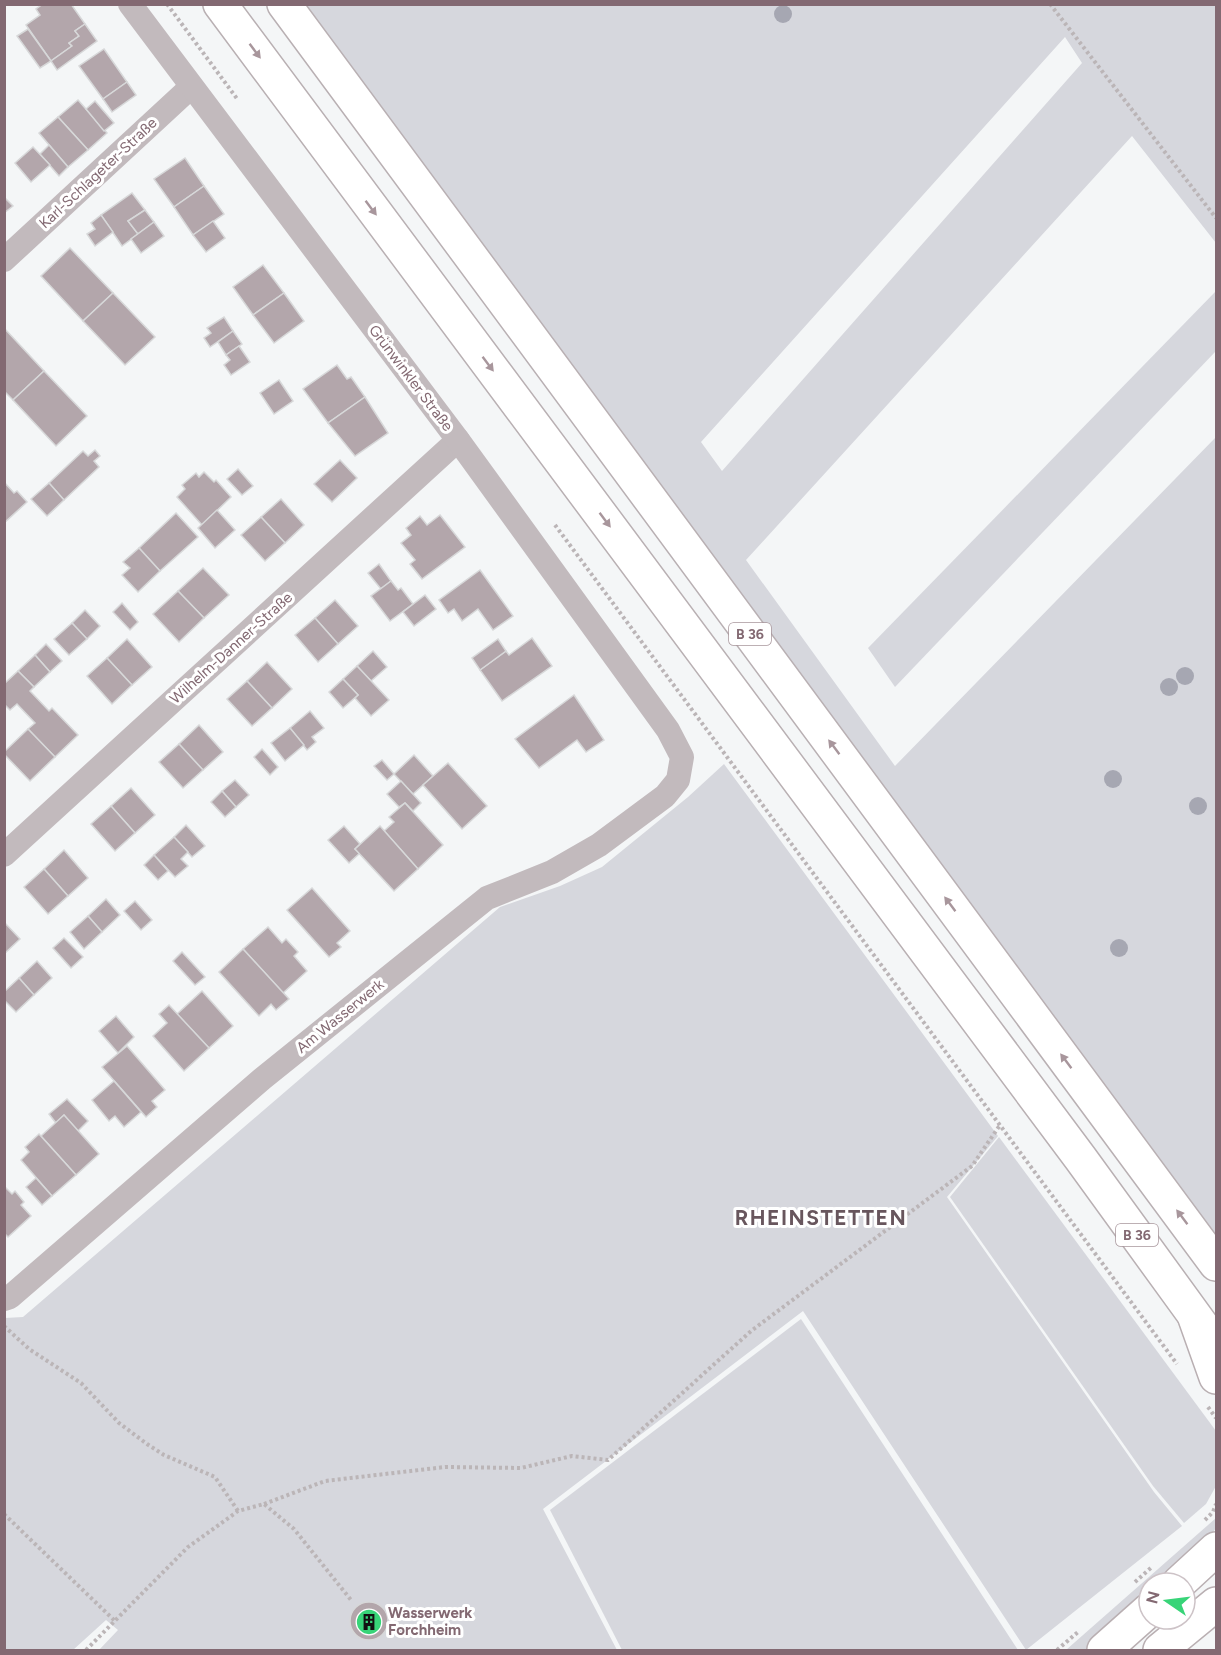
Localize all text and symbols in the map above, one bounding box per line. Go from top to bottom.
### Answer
one-way arrow [248,44,260,59]
street label: Karl-Schlageter-Straße [35,114,161,232]
one-way arrow [365,200,377,215]
street label: Grünwinkler Straße [365,321,457,435]
one-way arrow [482,356,494,372]
one-way arrow [598,513,610,528]
street label: Wilhelm-Danner-Straße [166,588,296,708]
road number: B 36 [729,623,771,645]
one-way arrow [828,740,840,755]
one-way arrow [944,896,956,911]
street label: Am Wasserwerk [293,975,388,1057]
one-way arrow [1060,1053,1072,1068]
district label: RHEINSTETTEN [735,1205,907,1230]
one-way arrow [1176,1210,1188,1225]
road number: B 36 [1116,1224,1158,1246]
north arrow [1137,1571,1197,1631]
text: N [1142,1589,1164,1606]
place label: Wasserwerk Forchheim [388,1604,472,1639]
building icon: Wasserwerk Forchheim [354,1607,384,1637]

